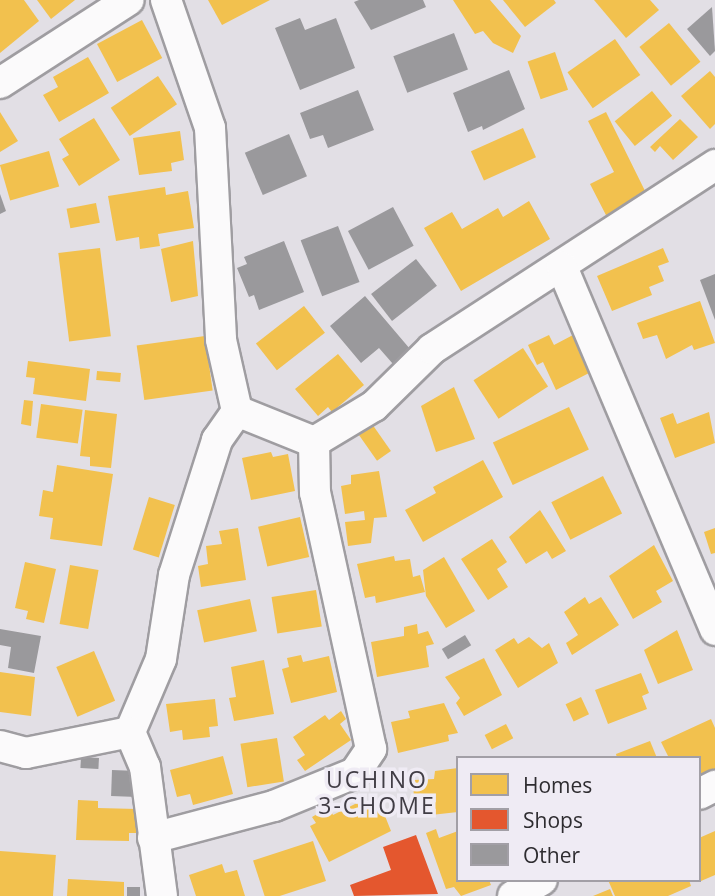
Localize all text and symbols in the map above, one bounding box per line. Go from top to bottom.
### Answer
legend [456,756,701,882]
district label: UCHINO 3-CHOME [319,765,435,819]
text: Homes [523,771,592,799]
text: Shops [523,806,583,834]
text: Other [523,841,580,869]

